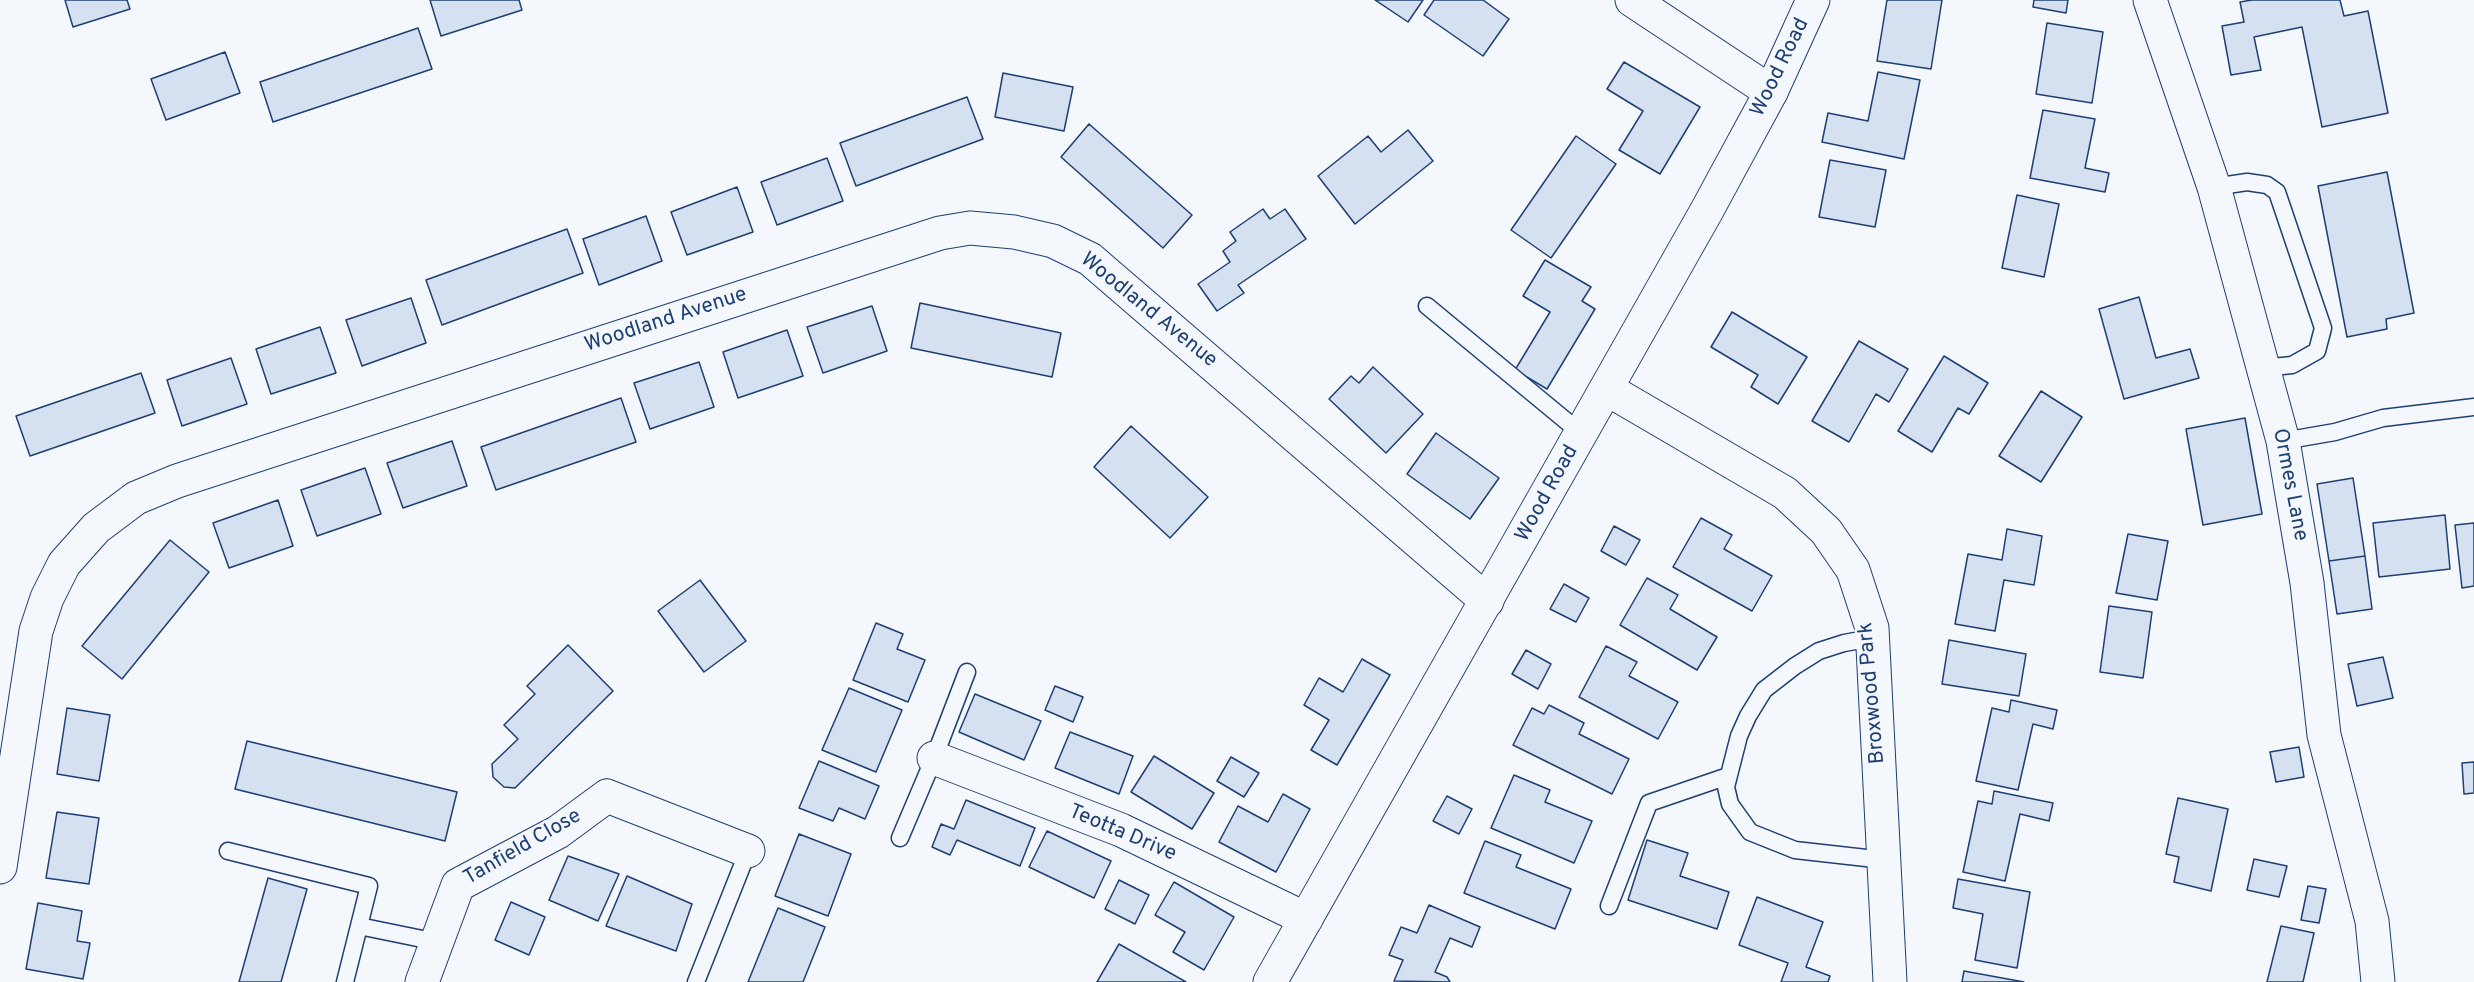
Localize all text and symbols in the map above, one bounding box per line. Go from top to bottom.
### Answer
street label: Wood Road [1746,15,1816,121]
street label: Woodland Avenue [1074,248,1222,374]
street label: Woodland Avenue [582,283,750,359]
street label: Ormes Lane [2266,427,2312,543]
street label: Wood Road [1511,441,1585,547]
street label: Broxwood Park [1854,621,1892,765]
street label: Teotta Drive [1064,800,1180,868]
street label: Tanfield Close [460,804,586,892]

